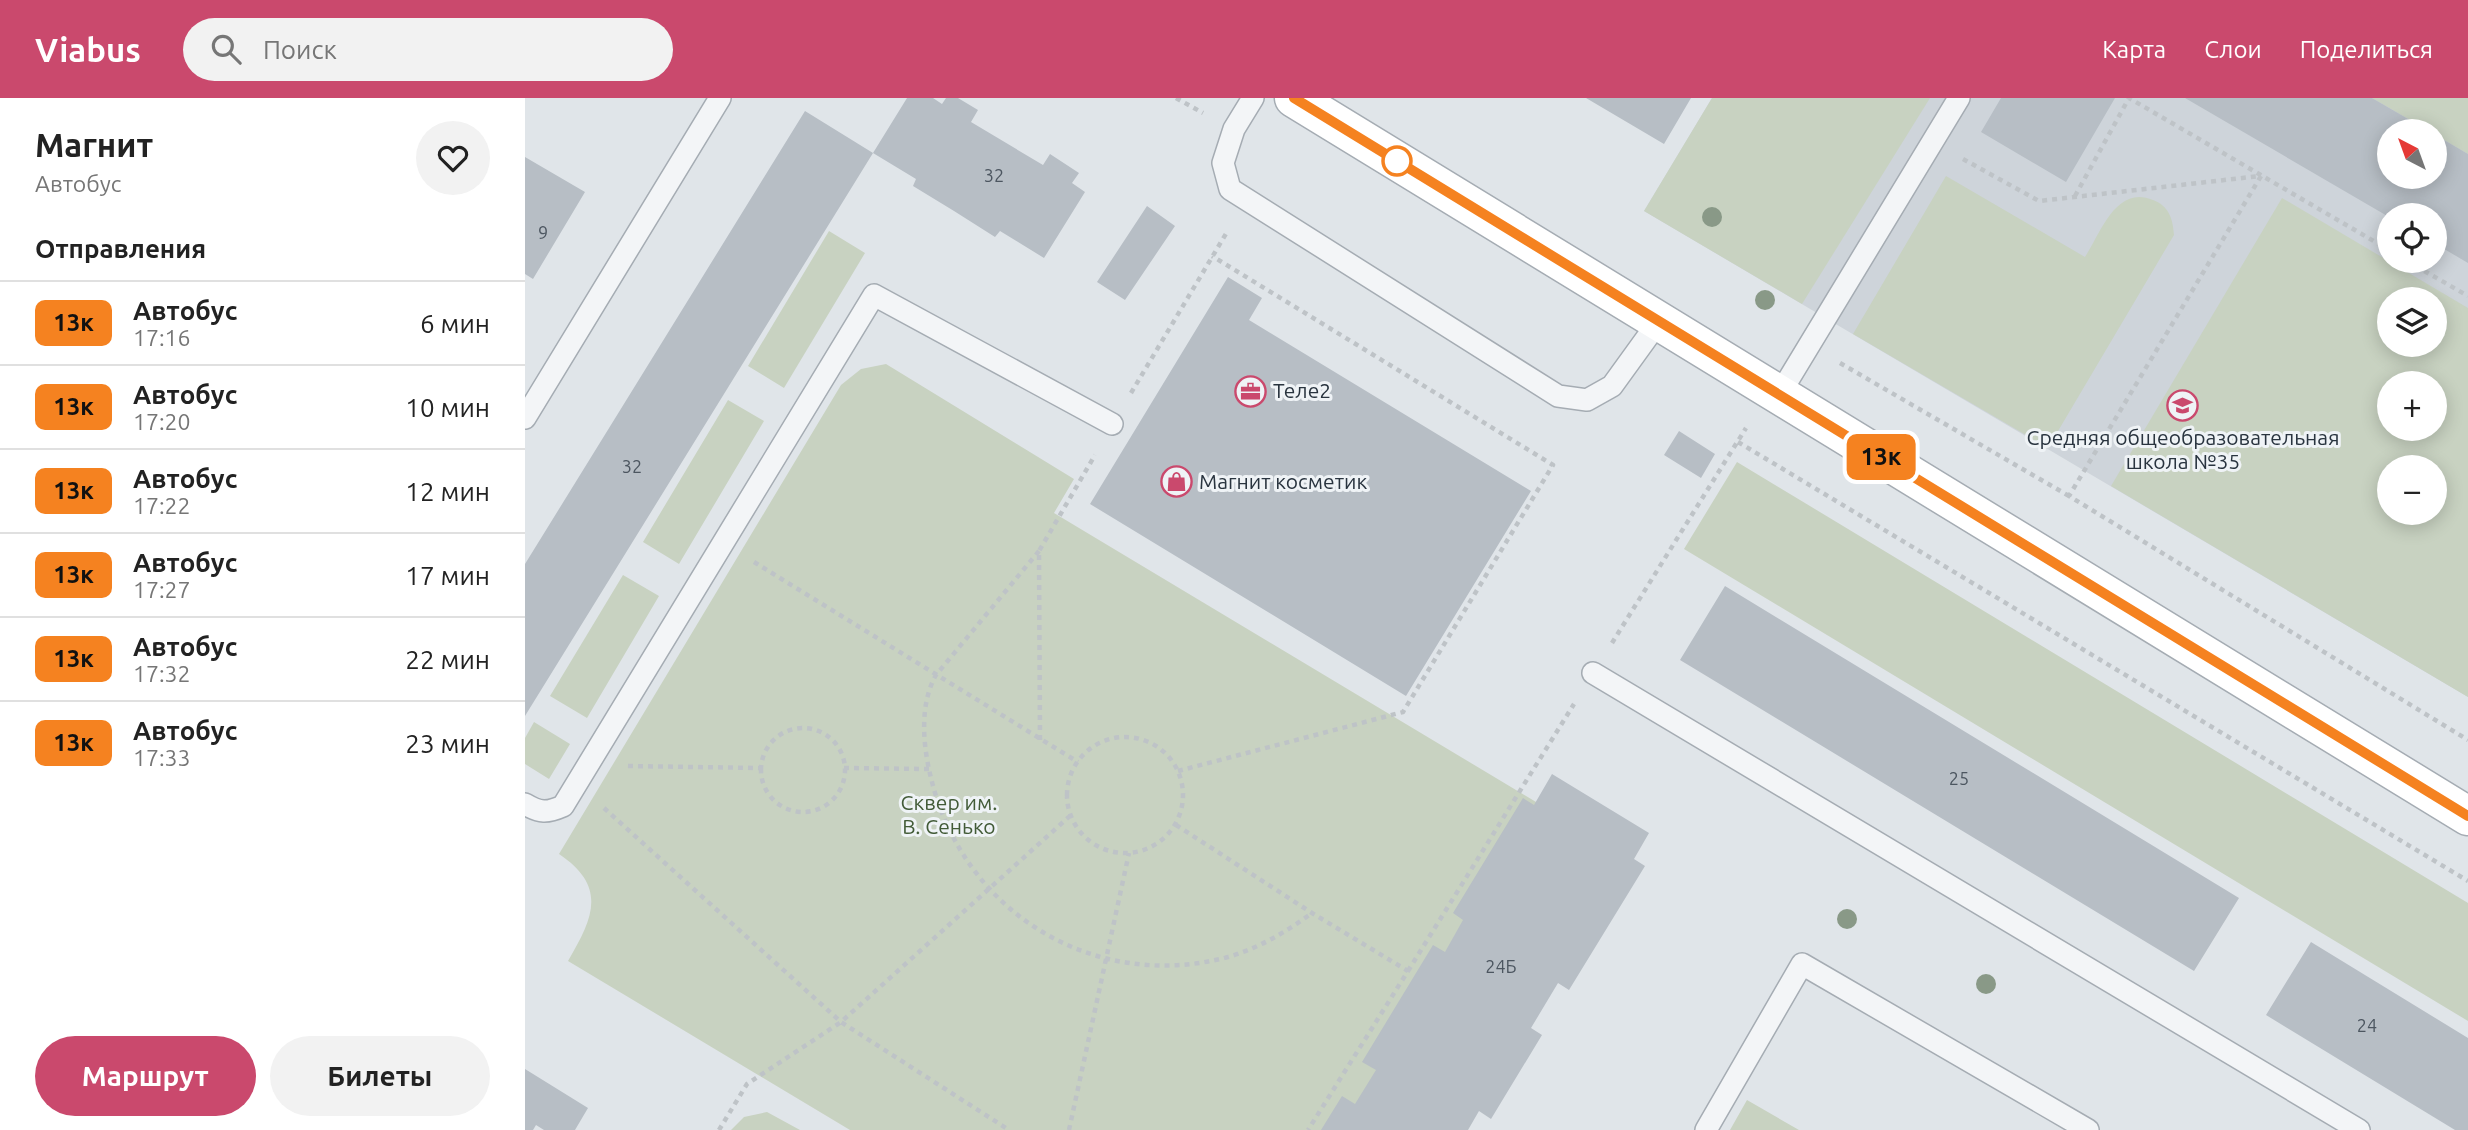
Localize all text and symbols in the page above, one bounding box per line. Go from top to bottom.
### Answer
search box [183,18,673,81]
icon: search [207,30,245,68]
text: Viabus [35,31,141,68]
text: Поиск [263,35,337,64]
text: Карта [2102,36,2166,63]
text: Слои [2204,36,2262,63]
text: Поделиться [2300,36,2433,63]
north arrow [2377,119,2447,189]
map controls [2377,119,2447,525]
button: heart [416,121,490,195]
text: Магнит [35,126,153,163]
unlabelled marker [1382,146,1412,176]
house number: 32 [984,165,1004,185]
text: Автобус [35,171,122,196]
button: locate [2377,203,2447,273]
house number: 9 [538,222,548,242]
text: Отправления [35,234,206,263]
button: layers [2377,287,2447,357]
text: Автобус [133,296,237,325]
text: 13к [53,309,94,336]
text: 6 мин [420,309,490,338]
text: 17:16 [133,325,191,350]
button: + [2377,371,2447,441]
office icon: Теле2 [1233,374,1267,408]
place label: Теле2 [1273,378,1331,402]
text: Автобус [133,380,237,409]
school or university icon: Средняя общеобразовательная школа №35 [2166,389,2200,423]
text: 13к [53,393,94,420]
text: 10 мин [405,393,490,422]
text: 17:20 [133,409,191,434]
place label: Средняя общеобразовательная школа №35 [2027,425,2339,473]
line badge: 13к [1841,434,1921,480]
text: 13к [1861,443,1901,470]
button: − [2377,455,2447,525]
house number: 32 [622,456,642,476]
text: Автобус [133,464,237,493]
shop icon: Магнит косметик [1159,465,1193,499]
place label: Магнит косметик [1199,469,1367,493]
text: 13к [53,477,94,504]
text: 12 мин [405,477,490,506]
text: 17:22 [133,493,191,518]
text: Автобус [133,548,237,577]
text: 13к [53,561,94,588]
text: 17 мин [405,561,490,590]
text: 17:27 [133,577,191,602]
text: Автобус [133,632,237,661]
text: 13к [53,645,94,672]
text: 22 мин [405,645,490,674]
text: 17:32 [133,661,191,686]
text: Автобус [133,716,237,745]
text: 13к [53,729,94,756]
text: 23 мин [405,729,490,758]
text: 17:33 [133,745,191,770]
house number: 25 [1949,768,1969,788]
park label: Сквер им. В. Сенько [901,790,997,838]
house number: 24Б [1485,956,1517,976]
house number: 24 [2357,1015,2377,1035]
button: Маршрут [35,1036,256,1116]
button: Билеты [270,1036,490,1116]

